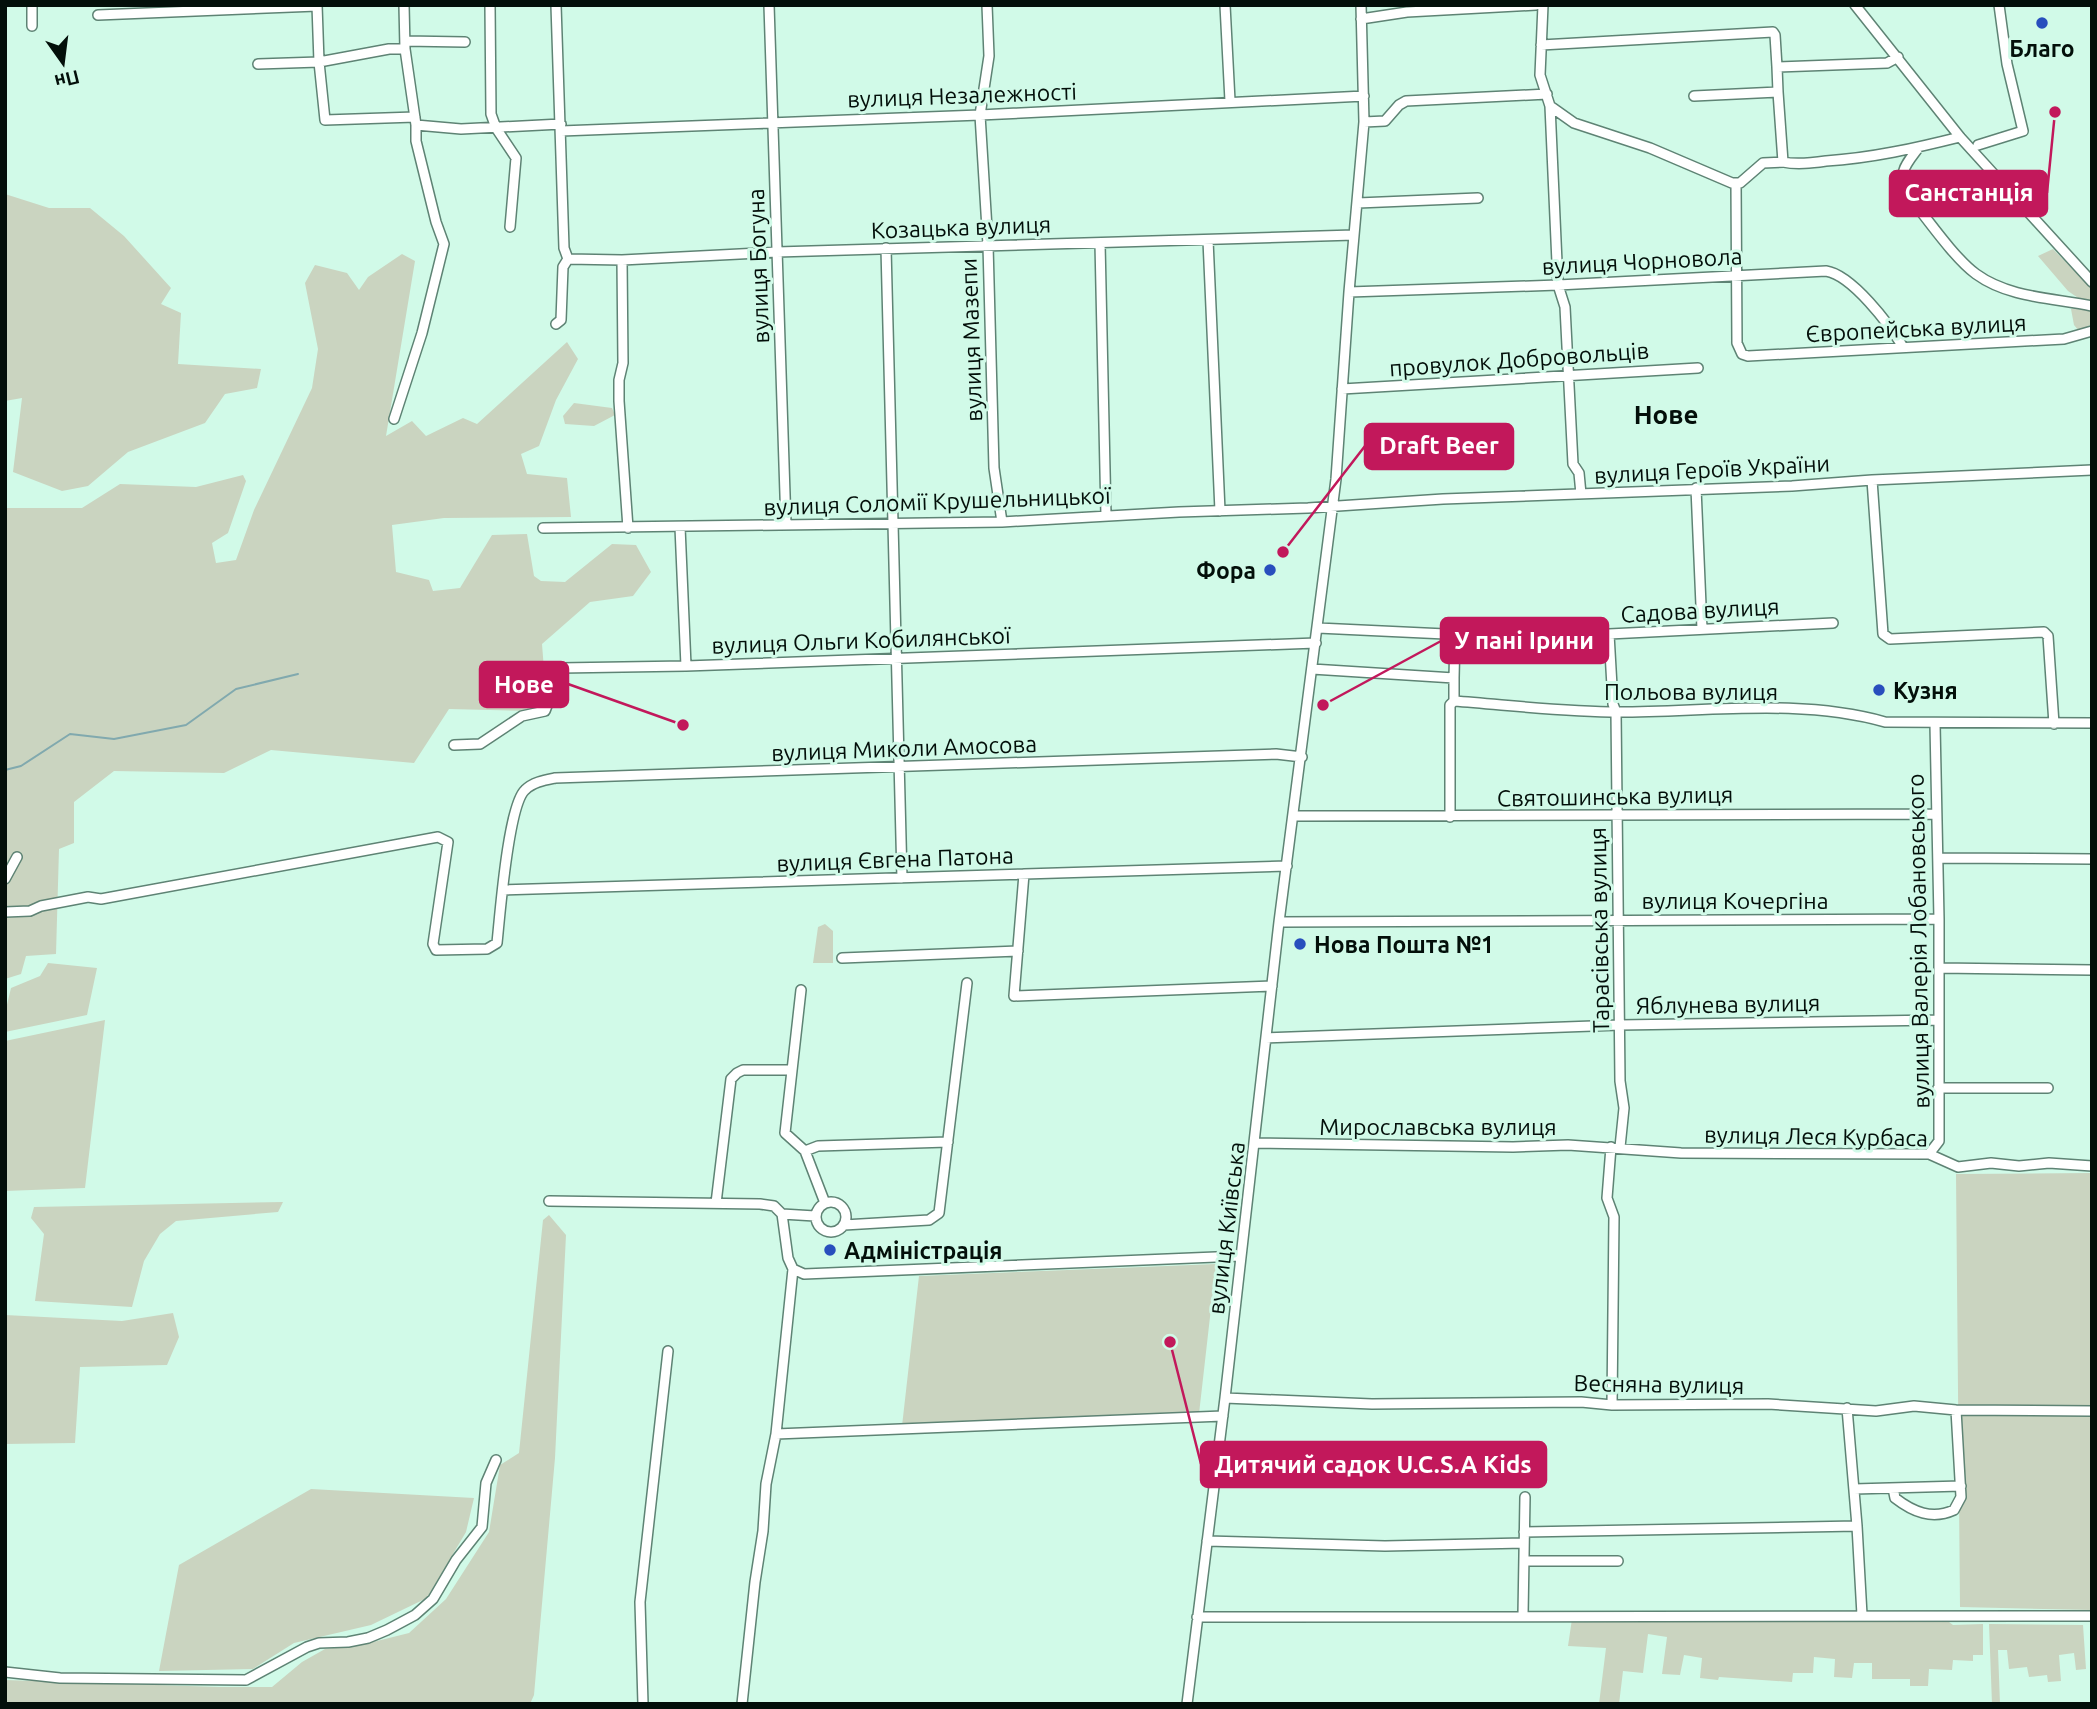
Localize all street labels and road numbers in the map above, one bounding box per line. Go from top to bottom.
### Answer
street label: вулиця Незалежності [847,78,1077,112]
street label: вулиця Богуна [743,188,773,344]
street label: Козацька вулиця [871,211,1051,243]
street label: вулиця Чорновола [1541,243,1743,279]
street label: вулиця Мазепи [956,258,986,422]
street label: Європейська вулиця [1805,310,2027,346]
street label: провулок Добровольців [1388,337,1650,381]
street label: вулиця Героїв України [1593,450,1831,488]
street label: вулиця Соломії Крушельницької [763,482,1111,520]
street label: Садова вулиця [1620,593,1780,627]
street label: вулиця Ольги Кобилянської [711,622,1011,658]
street label: Польова вулиця [1604,679,1778,704]
street label: вулиця Миколи Амосова [771,731,1037,765]
street label: вулиця Валерія Лобановського [1903,773,1933,1109]
street label: Святошинська вулиця [1497,781,1733,811]
street label: Тарасівська вулиця [1585,827,1613,1033]
street label: вулиця Євгена Патона [776,842,1014,876]
street label: вулиця Кочергіна [1642,888,1828,913]
street label: Яблунева вулиця [1636,990,1820,1018]
street label: Мирославська вулиця [1319,1114,1557,1139]
street label: вулиця Леся Курбаса [1704,1122,1928,1150]
street label: вулиця Київська [1203,1140,1249,1316]
street label: Весняна вулиця [1574,1370,1744,1398]

